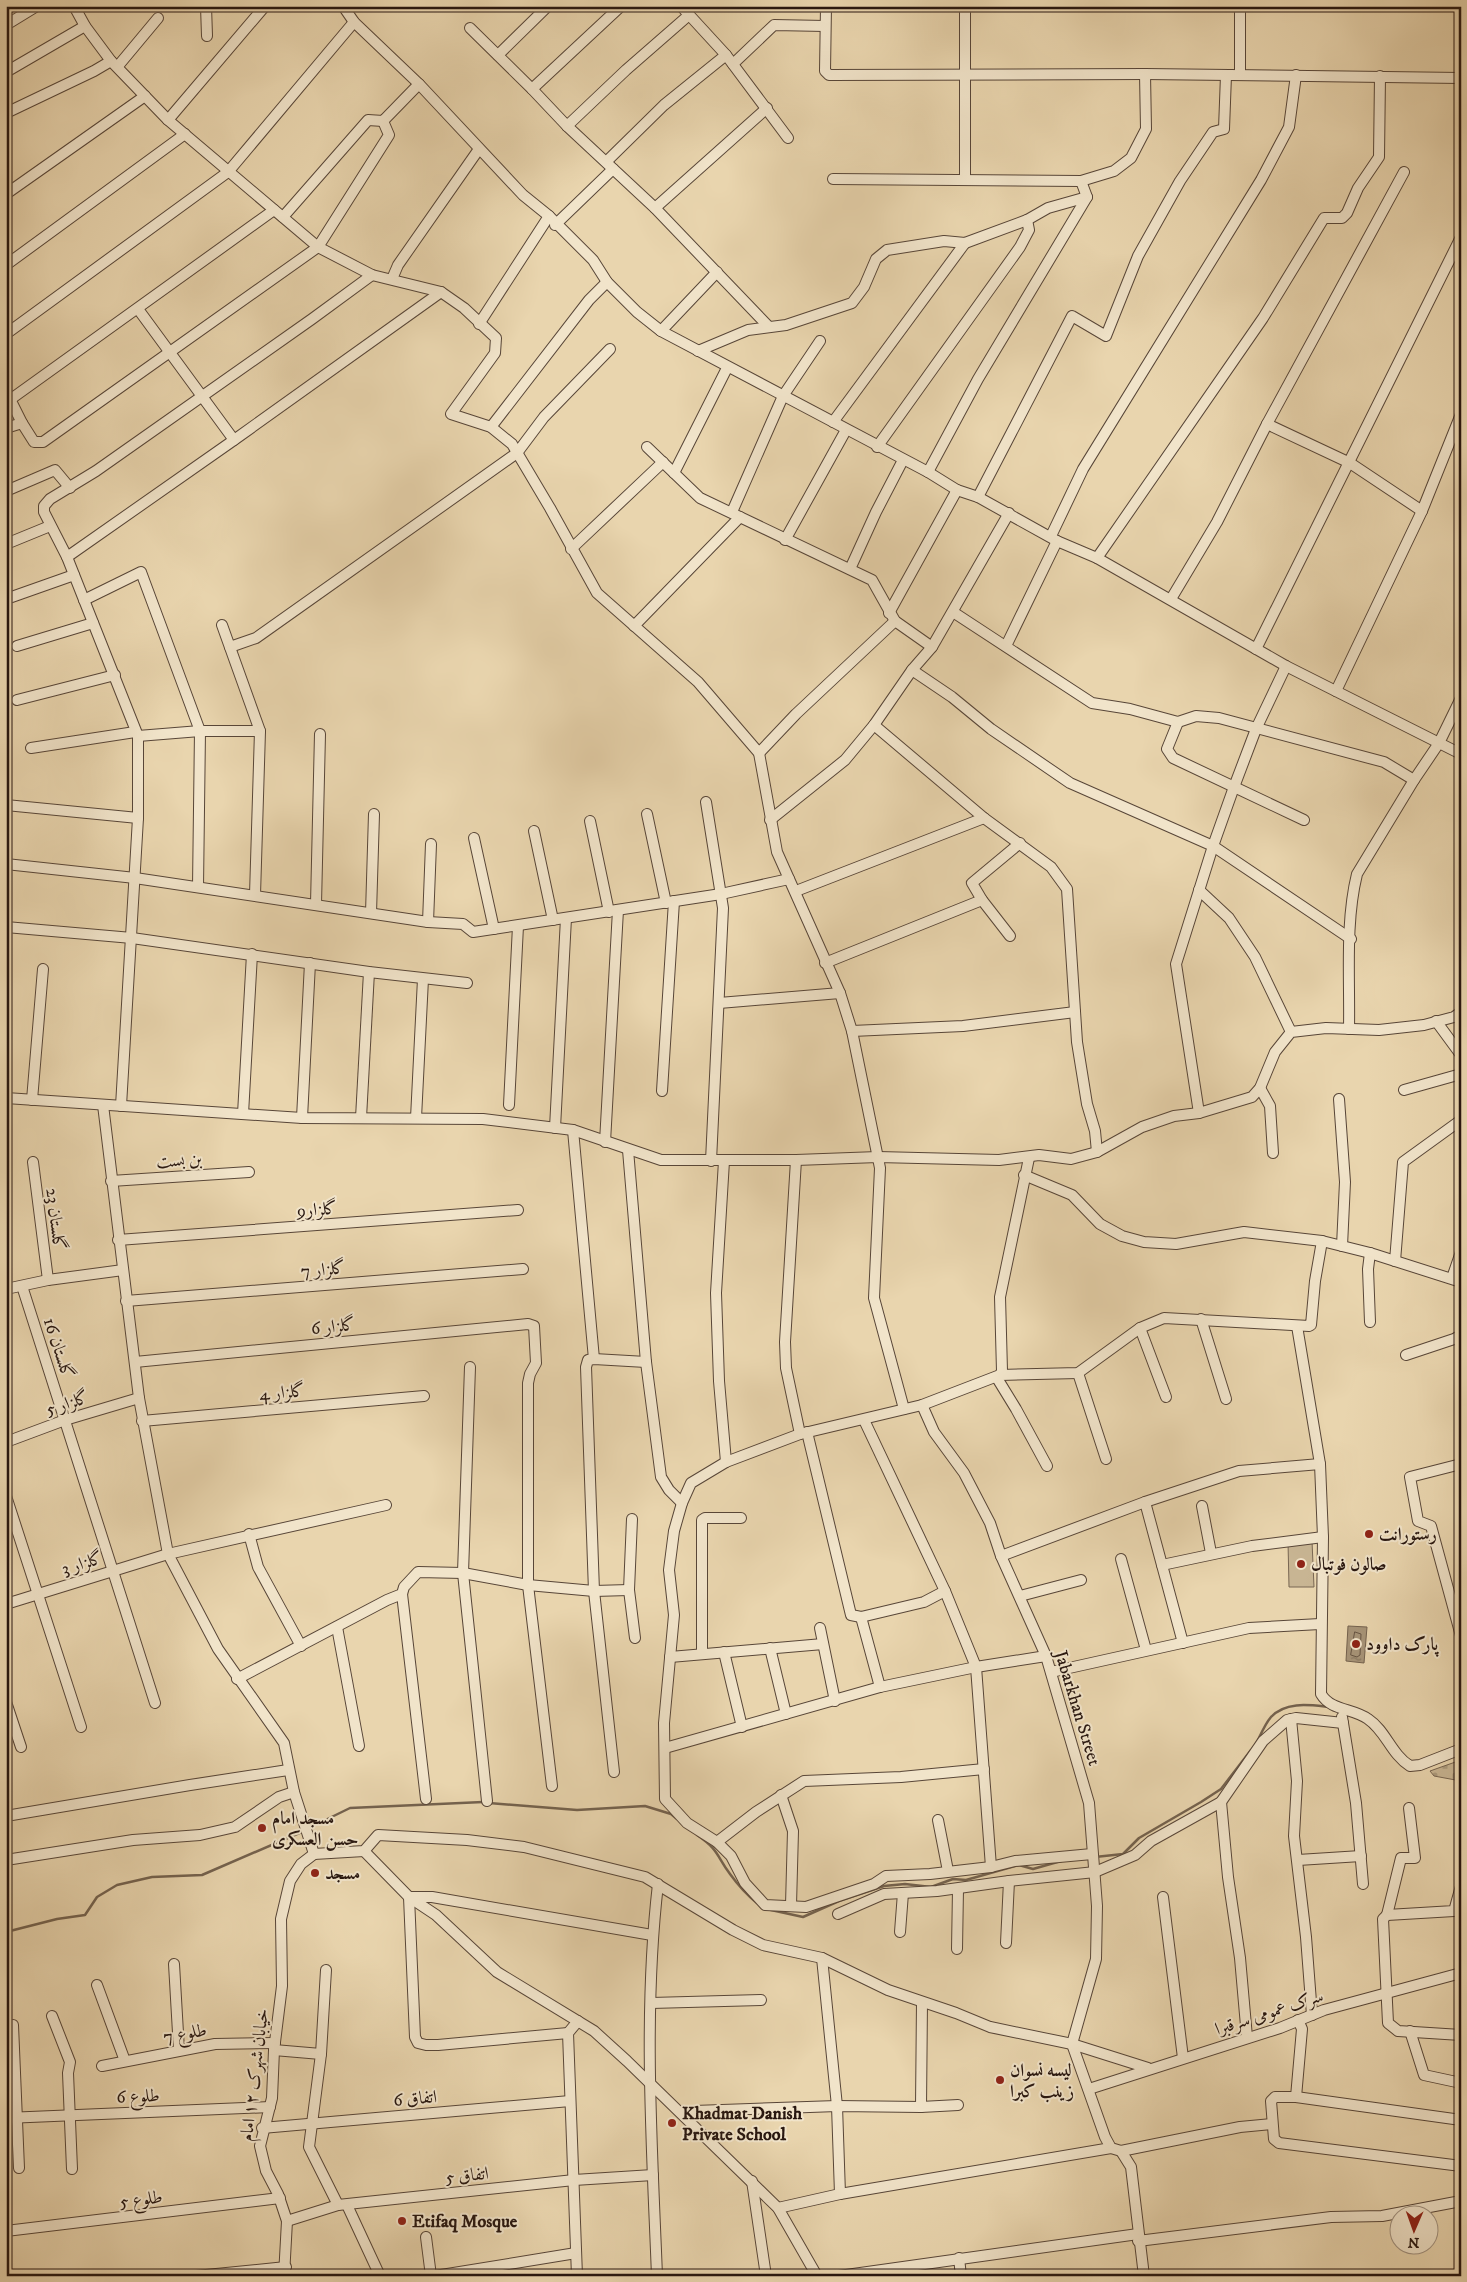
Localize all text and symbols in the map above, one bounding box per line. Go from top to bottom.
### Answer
street label: بن بست [155,1148,203,1174]
street label: گلستان 23 [40,1187,71,1251]
street label: گلزار9 [295,1197,338,1222]
street label: گلزار 7 [300,1256,346,1283]
street label: گلزار 6 [310,1313,356,1340]
street label: گلستان 16 [38,1315,79,1382]
street label: گلزار 4 [258,1379,306,1406]
street label: گلزار 5 [43,1386,92,1421]
place label: رستورانت [1379,1524,1437,1546]
marker: رستورانت [1363,1528,1375,1540]
street label: گلزار 3 [59,1546,106,1581]
place label: صالون فوتبال [1311,1554,1386,1576]
marker: صالون فوتبال [1295,1558,1307,1570]
place label: پارک داوود [1366,1634,1440,1657]
marker: پارک داوود [1350,1638,1362,1650]
street label: Jabarkhan Street [1049,1646,1105,1769]
place label: مسجد امام حسن العسکری [272,1808,358,1851]
marker: مسجد امام حسن العسکری [256,1822,268,1834]
place label: مسجد [325,1863,360,1885]
marker: مسجد [309,1867,321,1879]
street label: سرک عمومی سرقبرا [1212,1985,1326,2041]
street label: خیابان شهرک ۱۲ امام [236,2007,278,2143]
street label: طلوع 7 [162,2019,209,2052]
place label: لیسه نسوان زینب کبرا [1010,2060,1074,2103]
marker: لیسه نسوان زینب کبرا [994,2074,1006,2086]
street label: طلوع 6 [116,2085,160,2112]
street label: اتفاق 6 [392,2086,438,2112]
place label: Khadmat Danish Private School [682,2103,803,2146]
marker: Khadmat Danish Private School [666,2117,678,2129]
street label: اتفاق 5 [444,2163,490,2189]
street label: طلوع 5 [118,2186,164,2217]
north arrow [1390,2204,1440,2254]
place label: Etifaq Mosque [412,2211,518,2233]
marker: Etifaq Mosque [396,2215,408,2227]
text: N [1407,2233,1420,2251]

